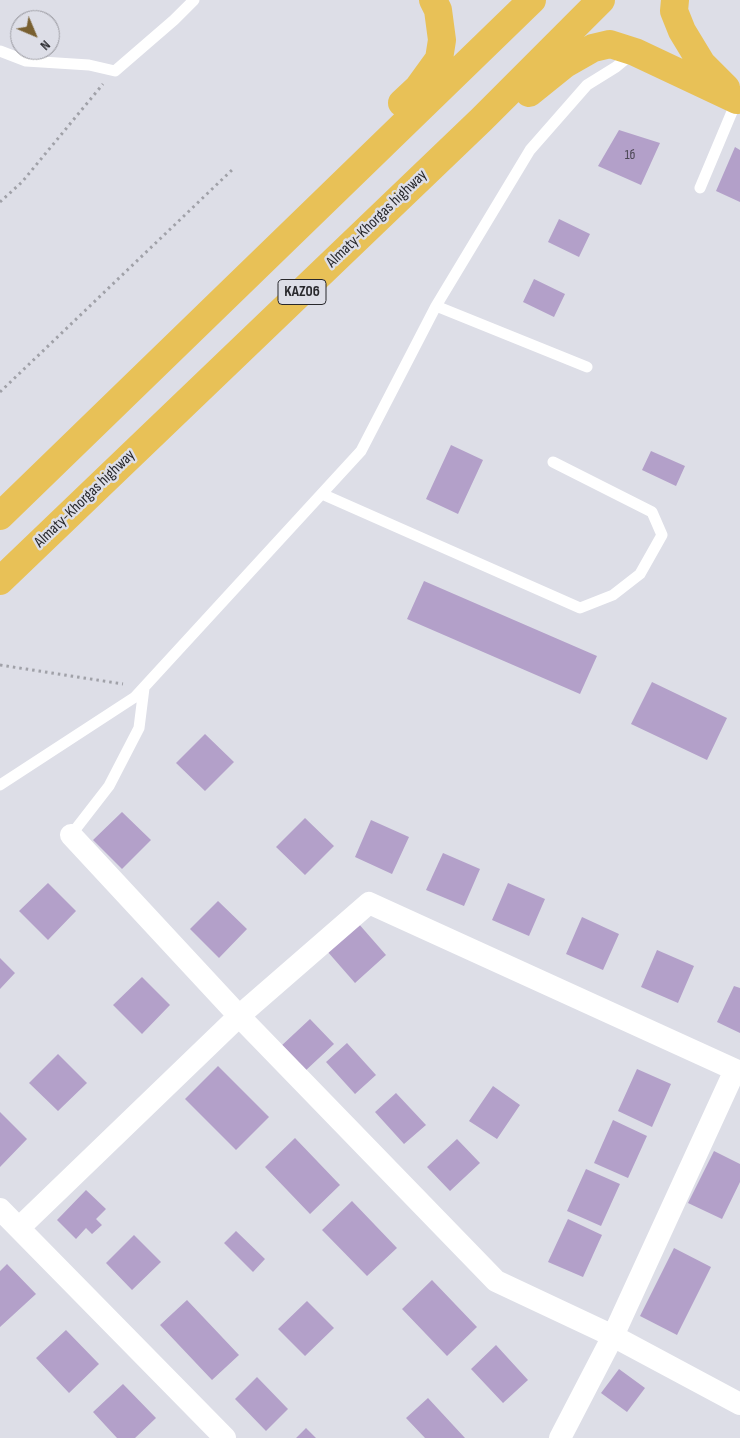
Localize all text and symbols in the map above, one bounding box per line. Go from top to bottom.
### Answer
north arrow [10,10,60,60]
text: N [37,37,54,54]
house number: 1б [625,147,635,163]
street label: Almaty-Khorgas highway [323,166,431,272]
road number: KAZ06 [278,280,326,304]
street label: Almaty-Khorgas highway [31,446,139,552]

